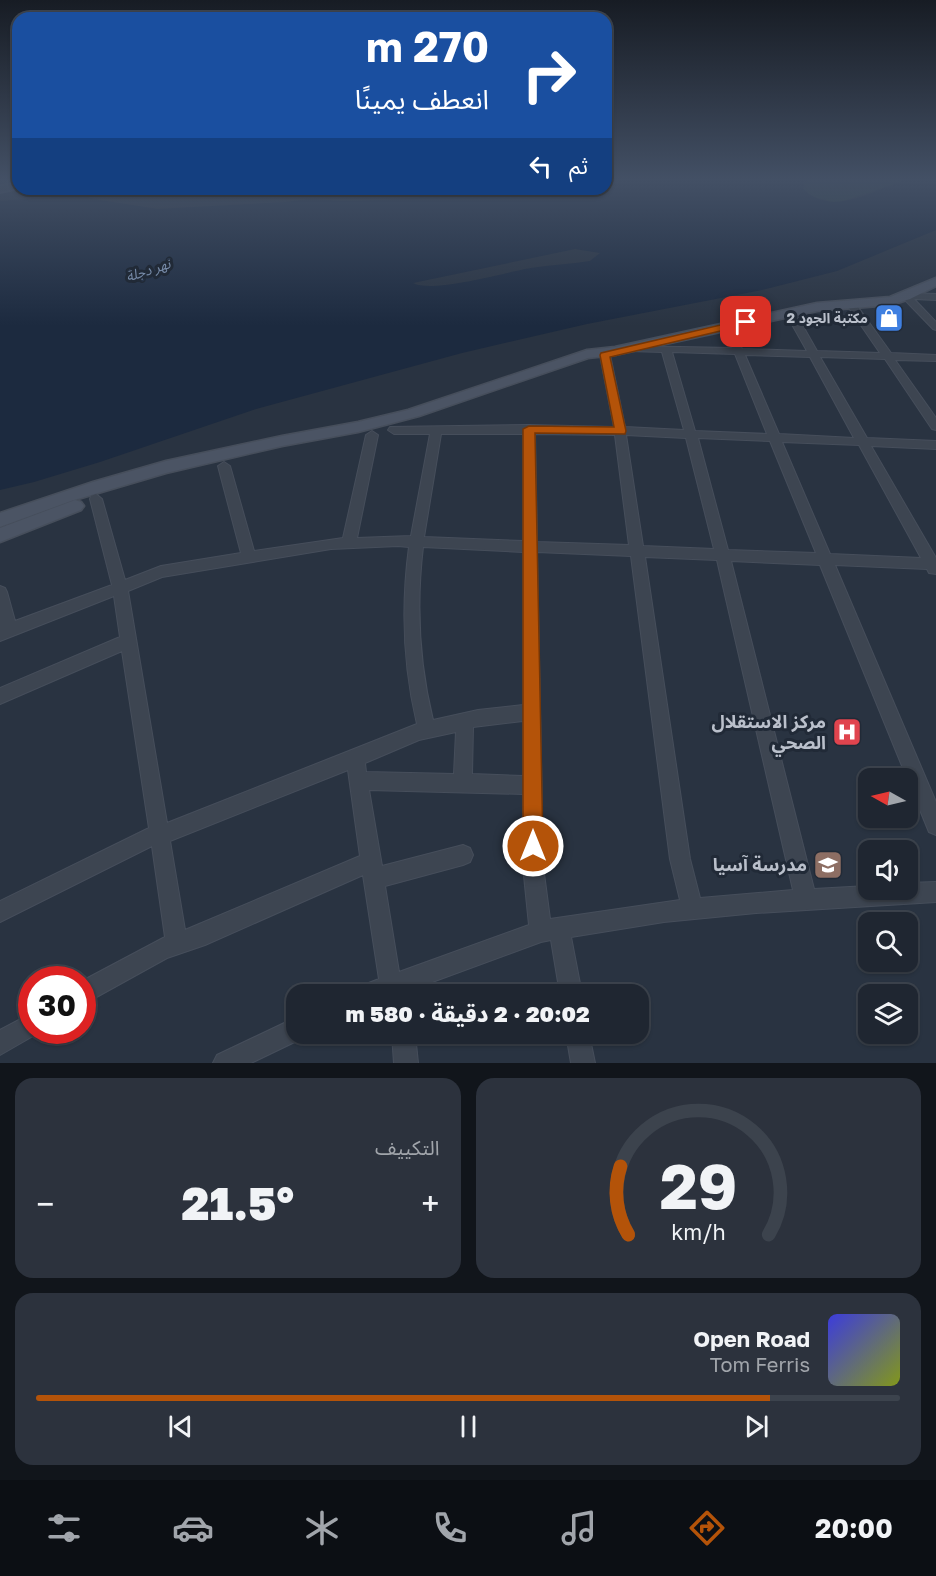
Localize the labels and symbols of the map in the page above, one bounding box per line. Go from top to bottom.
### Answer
water label: نهر دجلة [123,254,173,286]
pin [720,296,771,347]
shop icon: مكتبة الجود 2 [873,302,905,334]
place label: مكتبة الجود 2 [787,309,868,326]
place label: مركز الاستقلال الصحي [712,710,826,757]
hospital icon: مركز الاستقلال الصحي [831,716,863,748]
north arrow [858,768,918,828]
position arrow [501,814,565,878]
school or university icon: مدرسة آسيا [812,849,844,881]
place label: مدرسة آسيا [713,853,807,876]
speed limit sign: 30 [18,966,96,1044]

